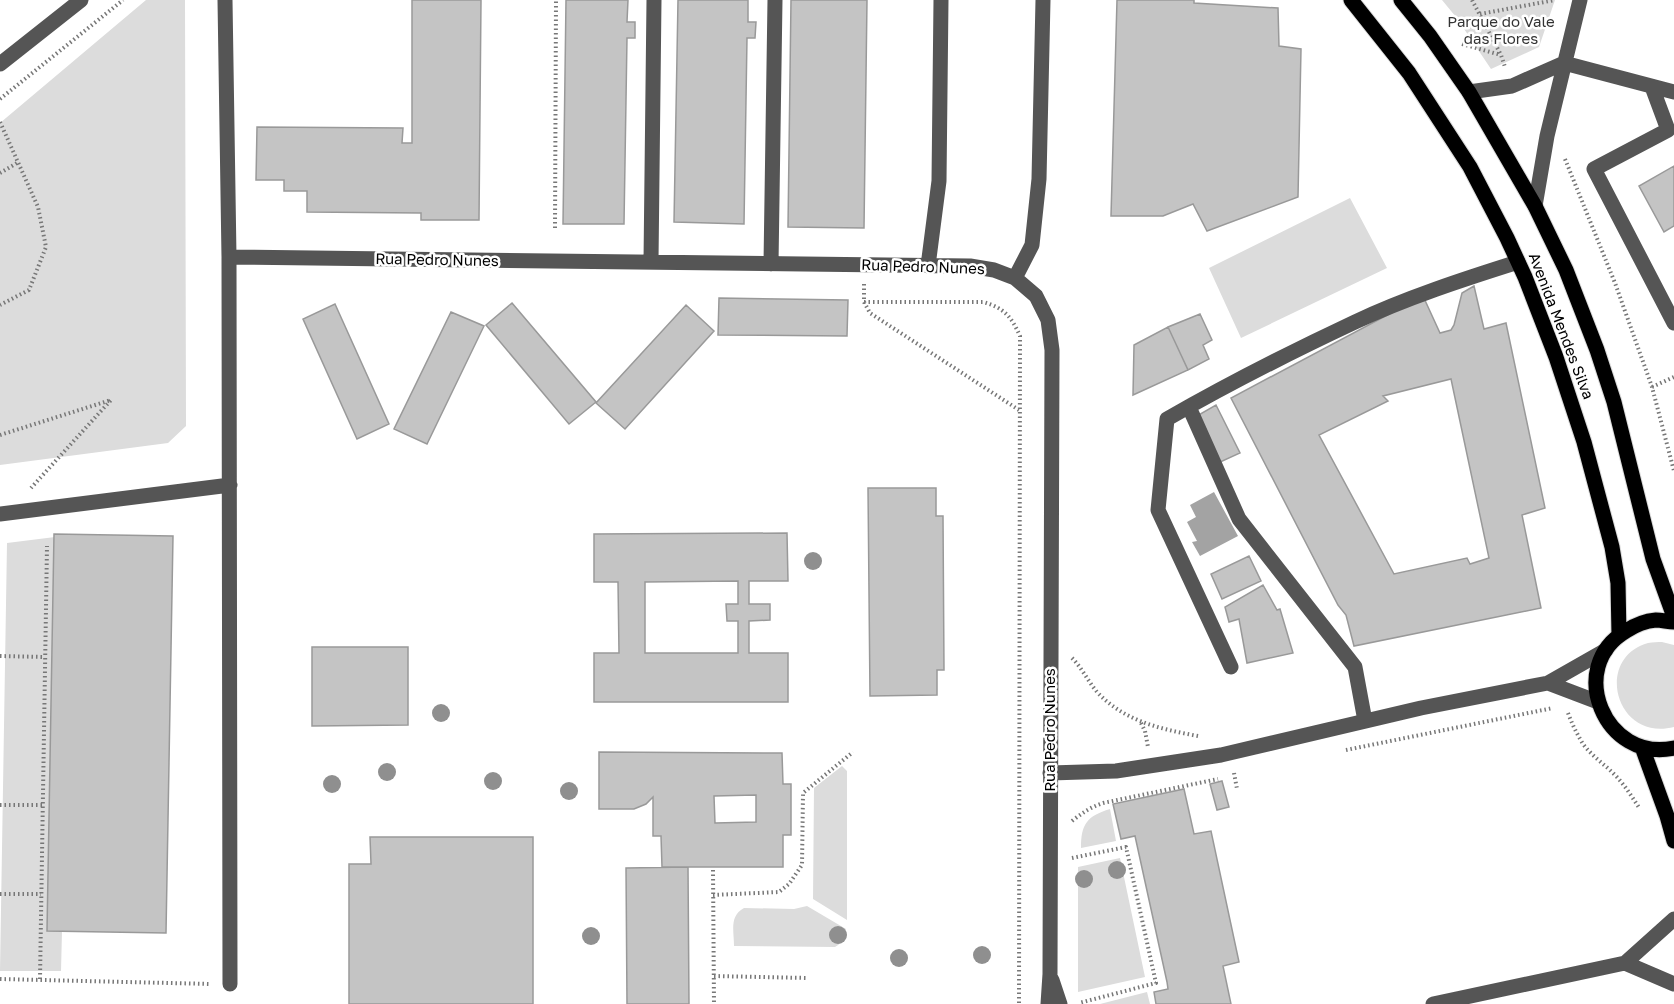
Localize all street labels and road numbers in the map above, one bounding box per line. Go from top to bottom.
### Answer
street label: Rua Pedro Nunes [375,249,499,269]
street label: Avenida Mendes Silva [1526,250,1598,402]
street label: Rua Pedro Nunes [861,255,985,277]
street label: Rua Pedro Nunes [1040,668,1058,792]

